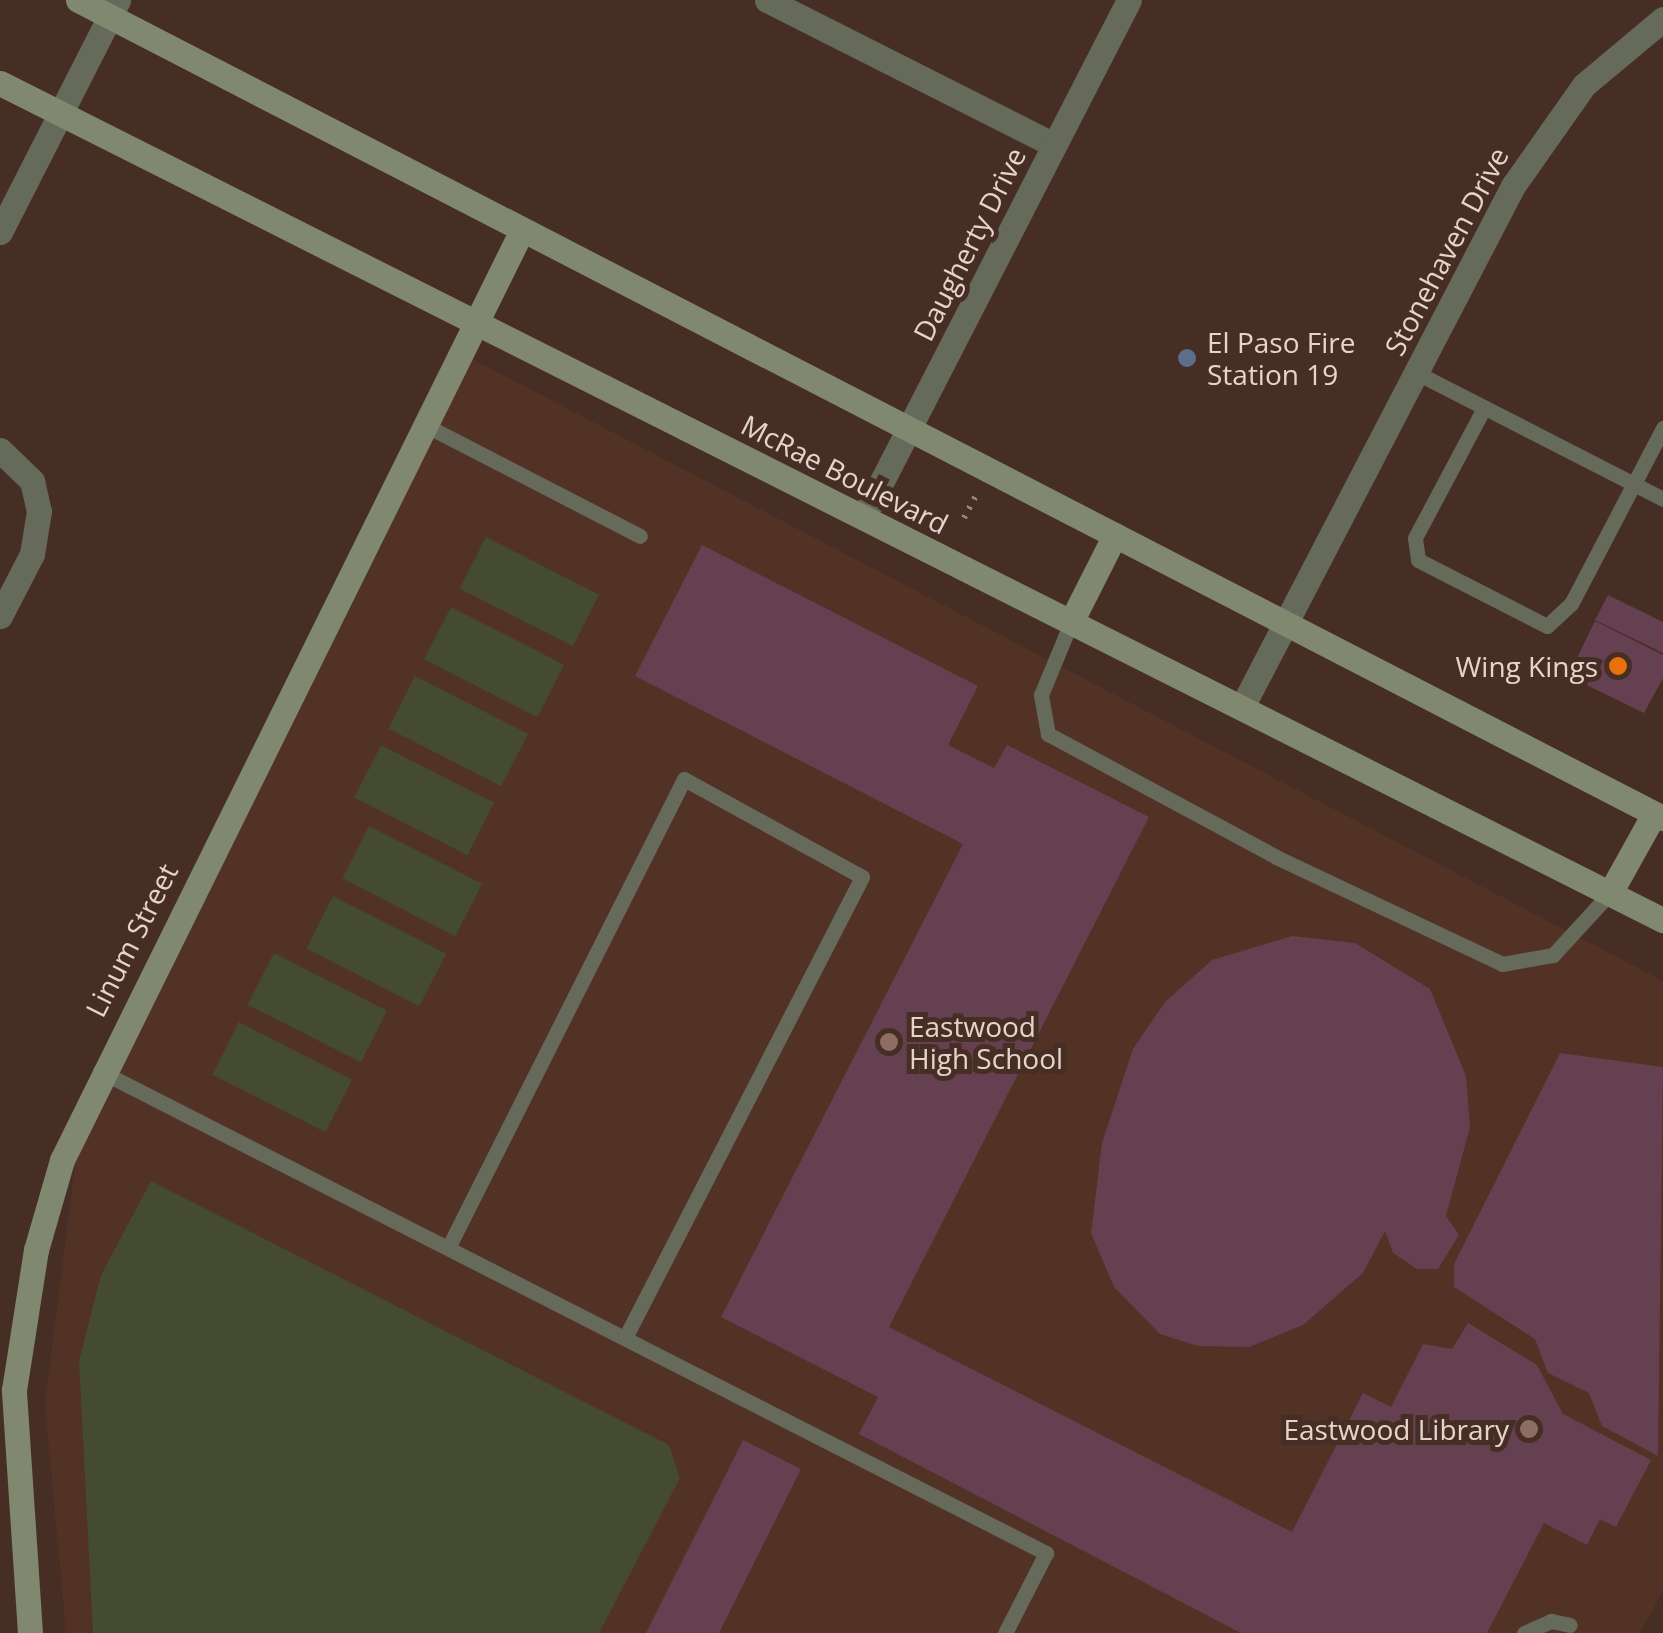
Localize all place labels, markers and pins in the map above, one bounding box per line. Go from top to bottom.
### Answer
place label: El Paso Fire Station 19 [1207,325,1355,391]
marker: El Paso Fire Station 19 [1176,347,1198,369]
place label: Wing Kings [1455,649,1598,683]
marker: Wing Kings [1607,655,1629,677]
place label: Eastwood High School [909,1009,1063,1075]
marker: Eastwood High School [878,1031,900,1053]
place label: Eastwood Library [1283,1412,1509,1446]
marker: Eastwood Library [1518,1418,1540,1440]

